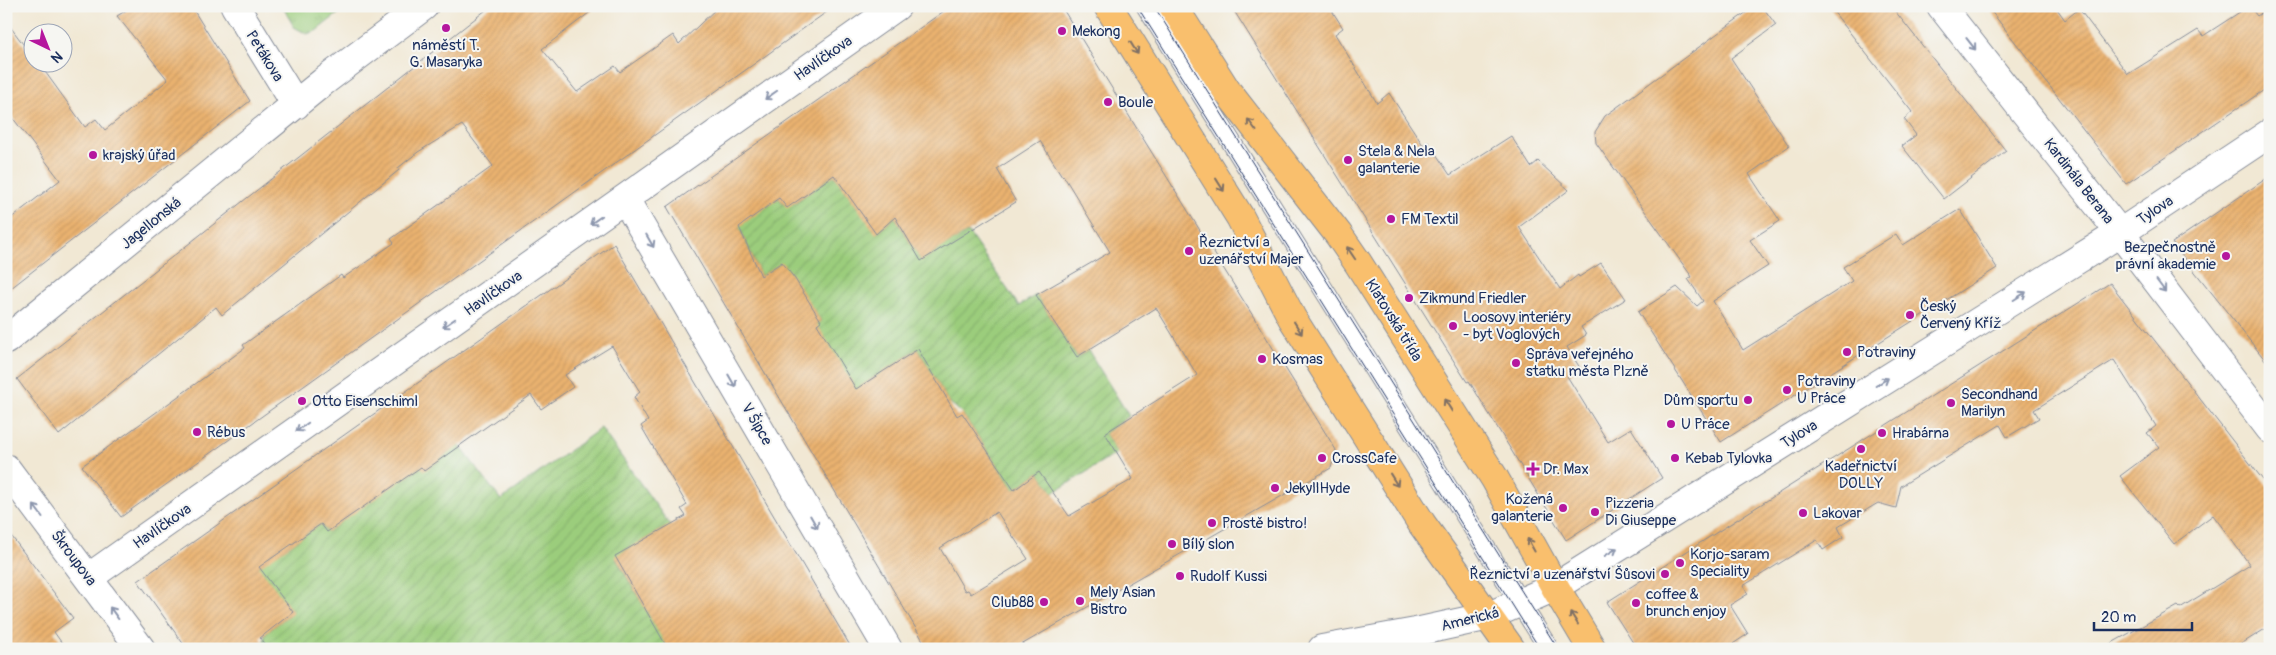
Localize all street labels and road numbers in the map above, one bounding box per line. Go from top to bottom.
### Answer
street label: Petákova [241,27,288,85]
street label: Havlíčkova [790,31,856,85]
street label: Kardinála Berana [2039,135,2118,228]
street label: Tylova [2134,191,2177,229]
street label: Jagellonská [117,193,185,254]
street label: Havlíčkova [460,266,526,320]
street label: Klatovská třída [1361,276,1426,365]
street label: V Šipce [737,400,777,449]
street label: Tylova [1777,416,1821,453]
street label: Havlíčkova [129,499,195,553]
street label: Škroupova [47,527,101,590]
street label: Americká [1439,603,1501,636]

